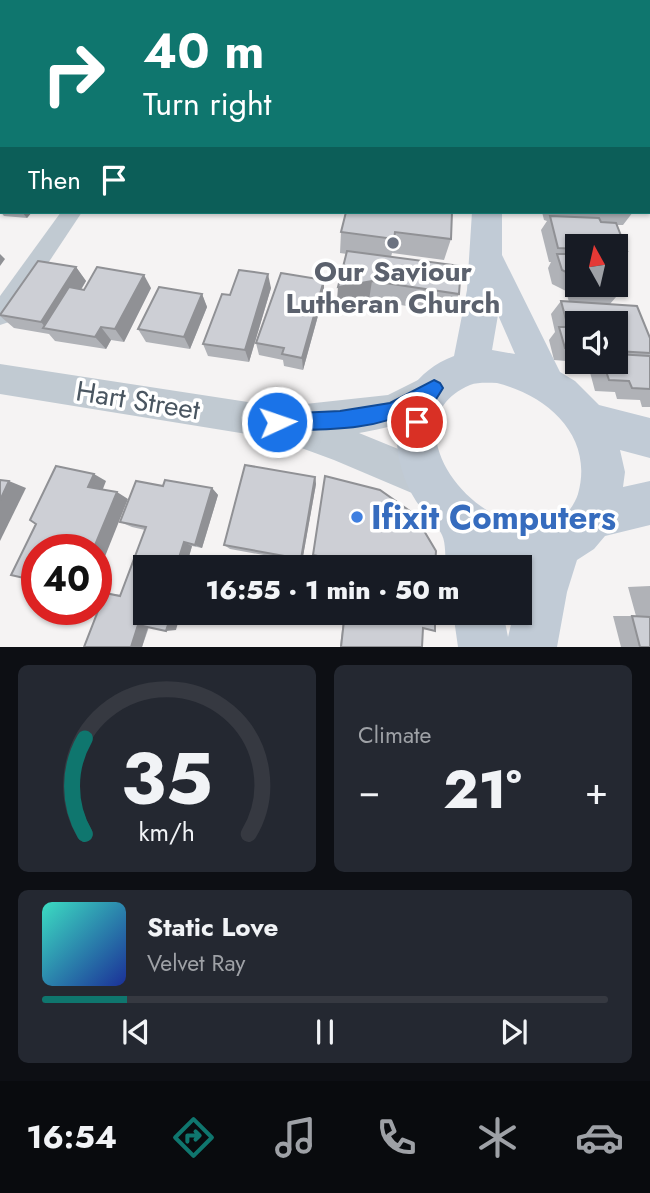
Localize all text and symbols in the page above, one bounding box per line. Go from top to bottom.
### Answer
text: 40 m [143,16,265,86]
icon: right [28,28,119,119]
text: Turn right [143,81,272,127]
text: Then [28,161,81,199]
icon: arrive [95,161,133,199]
north arrow [565,234,628,298]
map controls [565,234,628,374]
marker: Our Saviour Lutheran Church [385,235,401,251]
place label: Our Saviour Lutheran Church [286,251,500,324]
button: sound [565,311,628,374]
street label: Hart Street [73,370,203,431]
position arrow [240,385,314,459]
pin [387,392,447,452]
icon: arrive [398,403,436,441]
place label: Ifixit Computers [371,494,616,541]
marker: Ifixit Computers [349,509,365,525]
speed limit sign: 40 [21,534,112,625]
text: 16:55 · 1 min · 50 m [206,571,459,609]
text: Climate [358,718,431,752]
text: 35 [121,727,213,832]
text: 21° [443,752,522,828]
text: − [358,763,380,818]
text: + [585,763,608,818]
text: km/h [139,814,195,850]
text: Static Love [147,908,279,946]
text: Velvet Ray [147,946,245,980]
icon: previous [117,1013,155,1051]
icon: pause [306,1013,344,1051]
icon: next [495,1013,533,1051]
icon: directions [169,1113,218,1162]
icon: music [271,1113,320,1162]
icon: phone [372,1113,421,1162]
icon: climate [473,1113,522,1162]
icon: car [575,1113,624,1162]
text: 16:54 [26,1114,117,1160]

